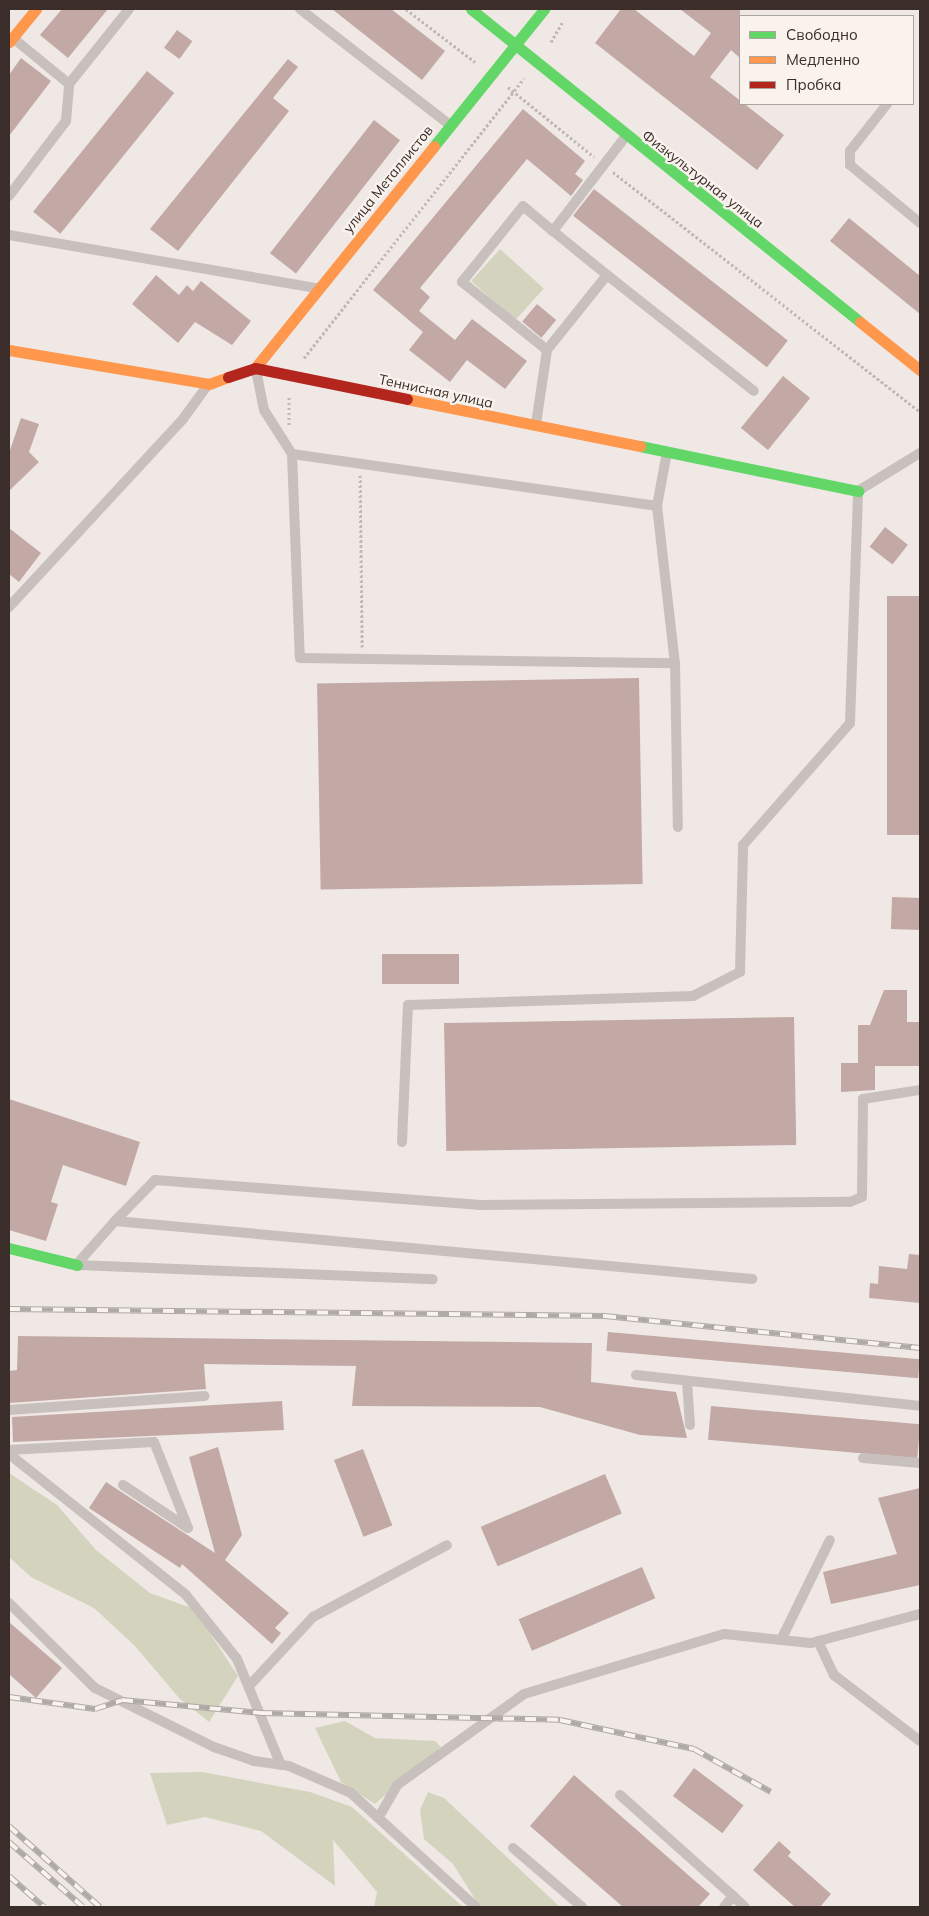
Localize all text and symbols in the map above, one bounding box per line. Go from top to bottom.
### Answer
legend [739,15,914,105]
text: Свободно [786,25,858,44]
text: Медленно [786,50,860,69]
text: Пробка [786,75,841,94]
street label: улица Металлистов [340,122,436,236]
street label: Физкультурная улица [639,126,767,232]
street label: Теннисная улица [377,371,495,411]

